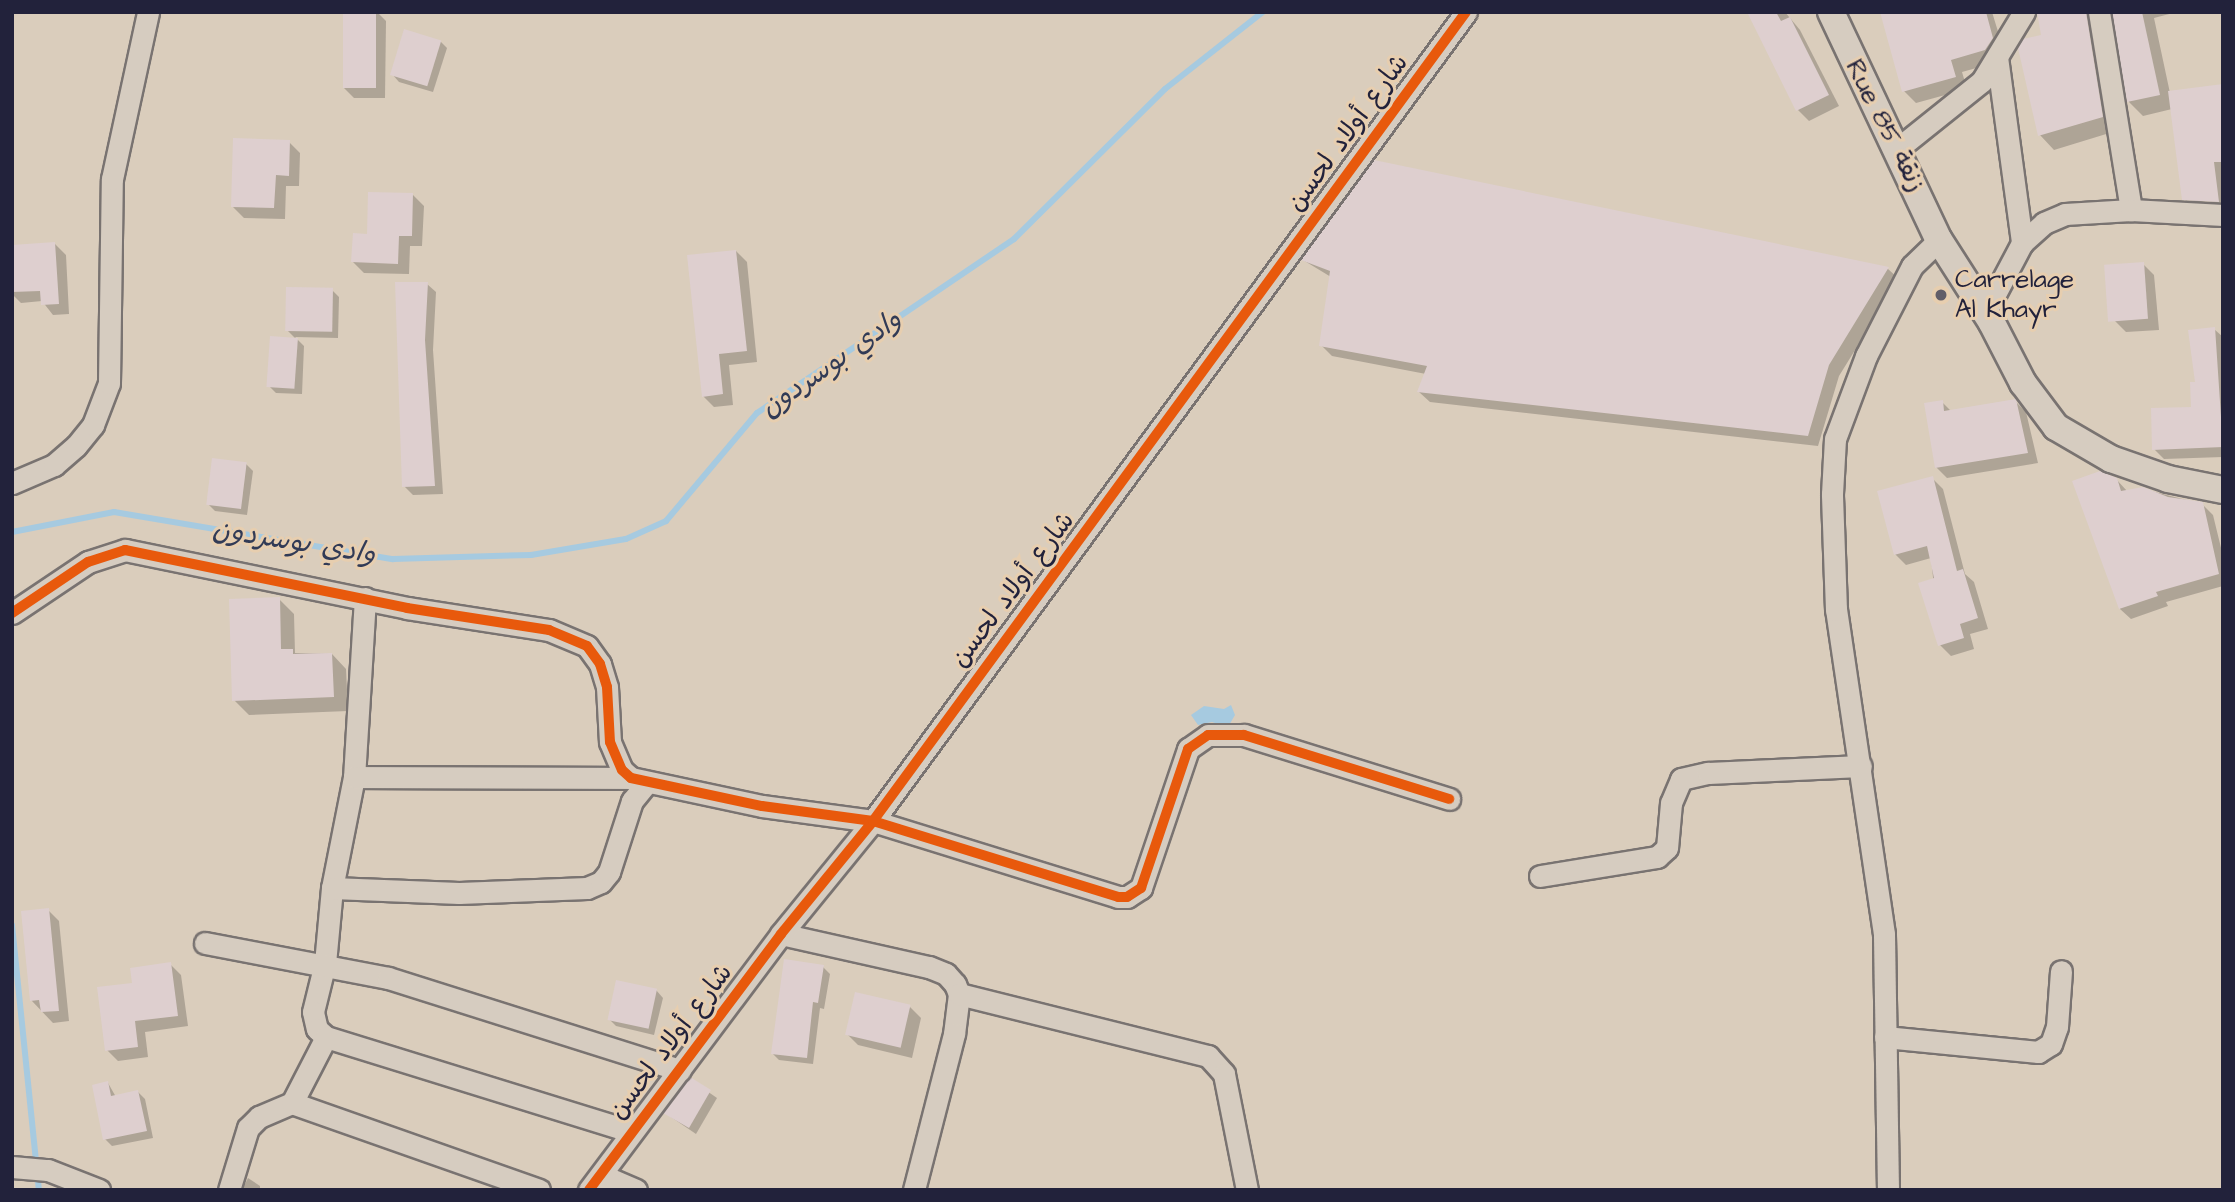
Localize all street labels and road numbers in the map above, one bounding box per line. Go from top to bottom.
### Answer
street label: شارع أولاد لحسن [1281,48,1415,218]
street label: Rue 85 زنقة [1838,55,1932,197]
street label: شارع أولاد لحسن [944,506,1082,674]
street label: شارع أولاد لحسن [602,958,740,1126]

